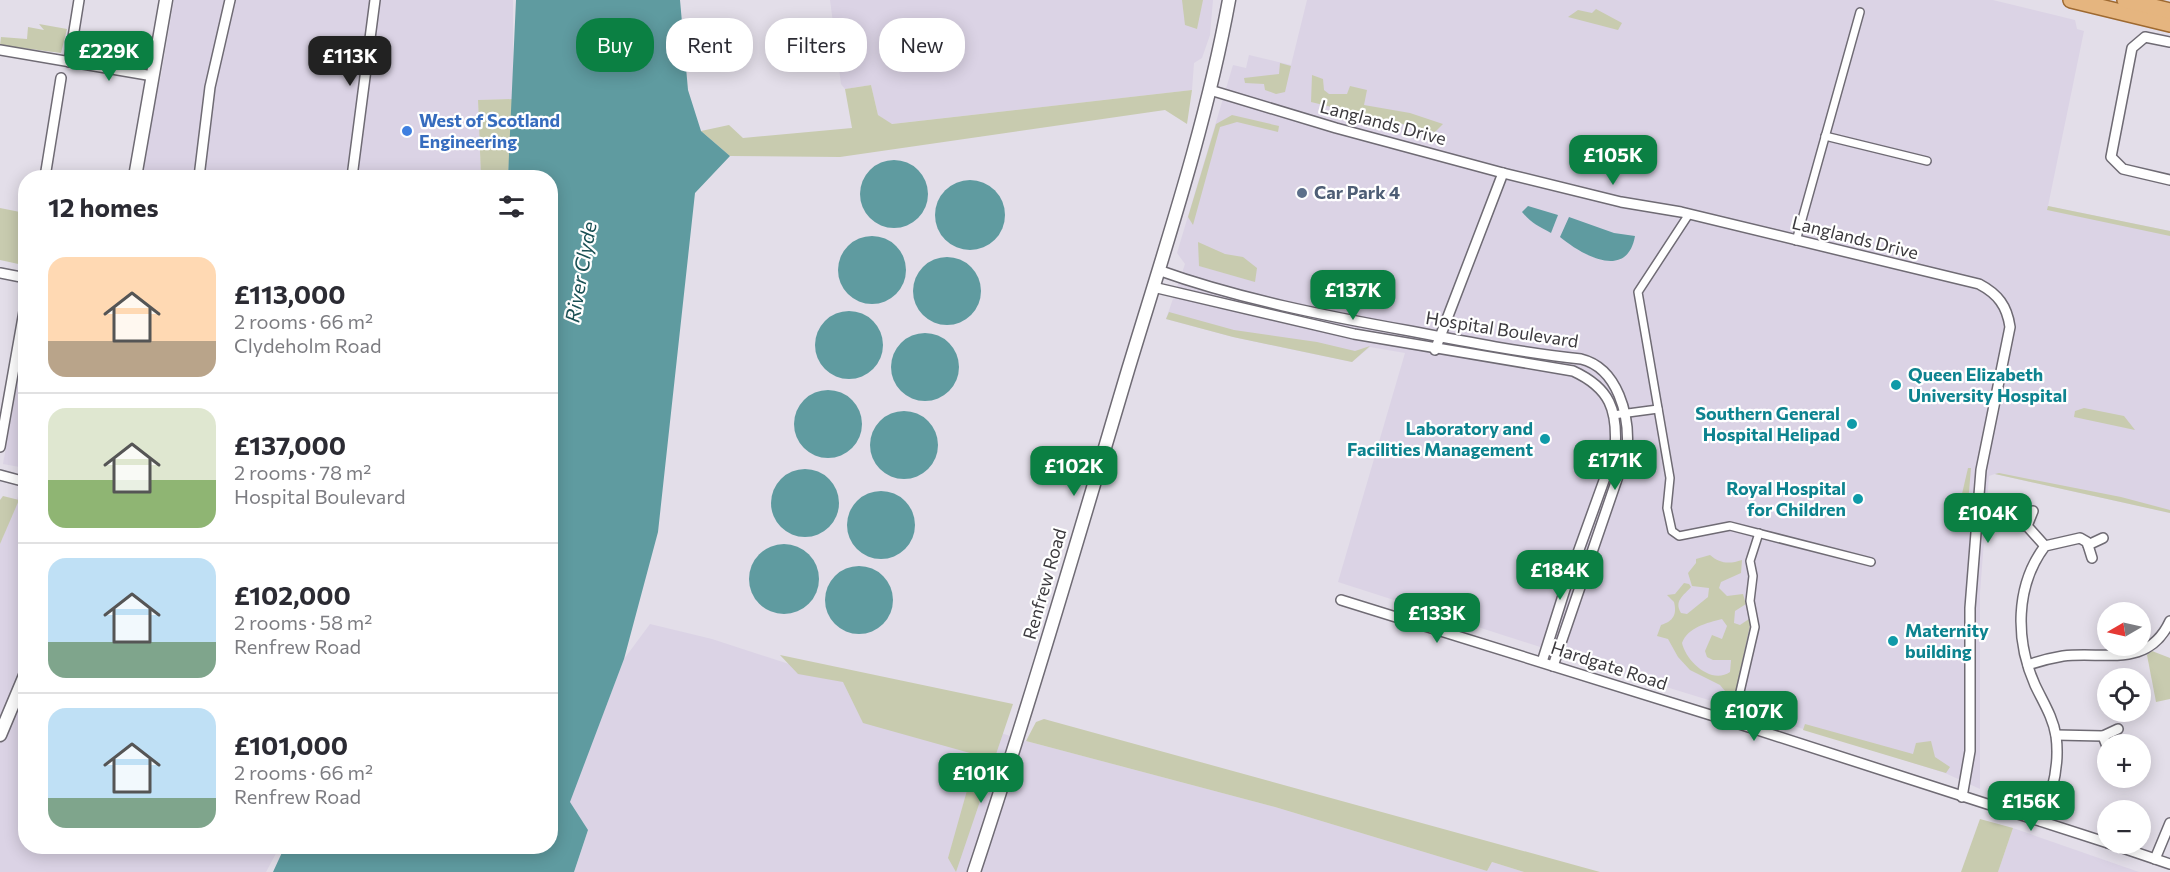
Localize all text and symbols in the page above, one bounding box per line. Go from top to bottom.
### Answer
chip: Buy [576,18,654,72]
chip: Rent [666,18,753,72]
chip: Filters [765,18,867,72]
chip: New [879,18,965,72]
pin: £229K [67,31,151,82]
pin: £113K [308,36,392,87]
text: £229K [78,38,140,62]
text: £113K [322,43,378,67]
street label: Langlands Drive [1318,95,1449,149]
place label: West of Scotland Engineering [419,109,560,152]
marker: West of Scotland Engineering [400,124,414,138]
pin: £105K [1571,135,1655,186]
text: £105K [1583,142,1643,166]
place label: Car Park 4 [1314,181,1400,203]
marker: Car Park 4 [1295,186,1309,200]
icon: filters [495,190,528,223]
text: 12 homes [48,191,159,222]
street label: Langlands Drive [1790,211,1921,263]
water label: River Clyde [559,219,601,324]
pin: £137K [1311,270,1395,321]
text: £137K [1324,277,1382,301]
text: £113,000 [234,278,346,309]
icon: home [96,281,168,353]
street label: Hospital Boulevard [1424,306,1580,352]
text: 2 rooms · 66 m² [234,309,373,333]
text: Clydeholm Road [234,333,381,357]
place label: Queen Elizabeth University Hospital [1908,363,2067,406]
marker: Queen Elizabeth University Hospital [1889,378,1903,392]
place label: Southern General Hospital Helipad [1695,402,1840,445]
place label: Laboratory and Facilities Management [1347,417,1533,460]
marker: Southern General Hospital Helipad [1845,417,1859,431]
text: £137,000 [234,429,346,460]
icon: home [96,432,168,504]
marker: Laboratory and Facilities Management [1538,432,1552,446]
pin: £171K [1573,440,1657,491]
pin: £102K [1032,446,1116,497]
text: £171K [1588,447,1642,471]
text: £102K [1044,453,1104,477]
text: 2 rooms · 78 m² [234,460,371,484]
place label: Royal Hospital for Children [1726,477,1846,520]
text: Hospital Boulevard [234,484,406,508]
marker: Royal Hospital for Children [1851,492,1865,506]
pin: £104K [1946,493,2030,544]
text: £104K [1958,500,2018,524]
street label: Renfrew Road [1018,526,1070,642]
pin: £184K [1518,550,1602,601]
text: £184K [1530,557,1590,581]
text: £102,000 [234,579,351,610]
icon: home [96,582,168,654]
pin: £133K [1395,593,1479,644]
text: £133K [1408,600,1466,624]
north arrow [2097,602,2151,656]
map controls [2097,602,2151,854]
text: 2 rooms · 58 m² [234,610,372,634]
place label: Maternity building [1905,619,1989,662]
text: Renfrew Road [234,634,361,658]
marker: Maternity building [1886,634,1900,648]
street label: Hardgate Road [1548,636,1670,694]
button: locate [2097,668,2151,722]
pin: £107K [1712,691,1796,742]
text: £107K [1725,698,1783,722]
text: £101,000 [234,729,348,760]
icon: home [96,732,168,804]
button: + [2097,734,2151,788]
pin: £101K [939,753,1023,804]
text: 2 rooms · 66 m² [234,760,373,784]
text: £101K [952,760,1010,784]
pin: £156K [1989,781,2073,832]
text: Renfrew Road [234,784,361,808]
text: £156K [2002,788,2060,812]
button: − [2097,800,2151,854]

